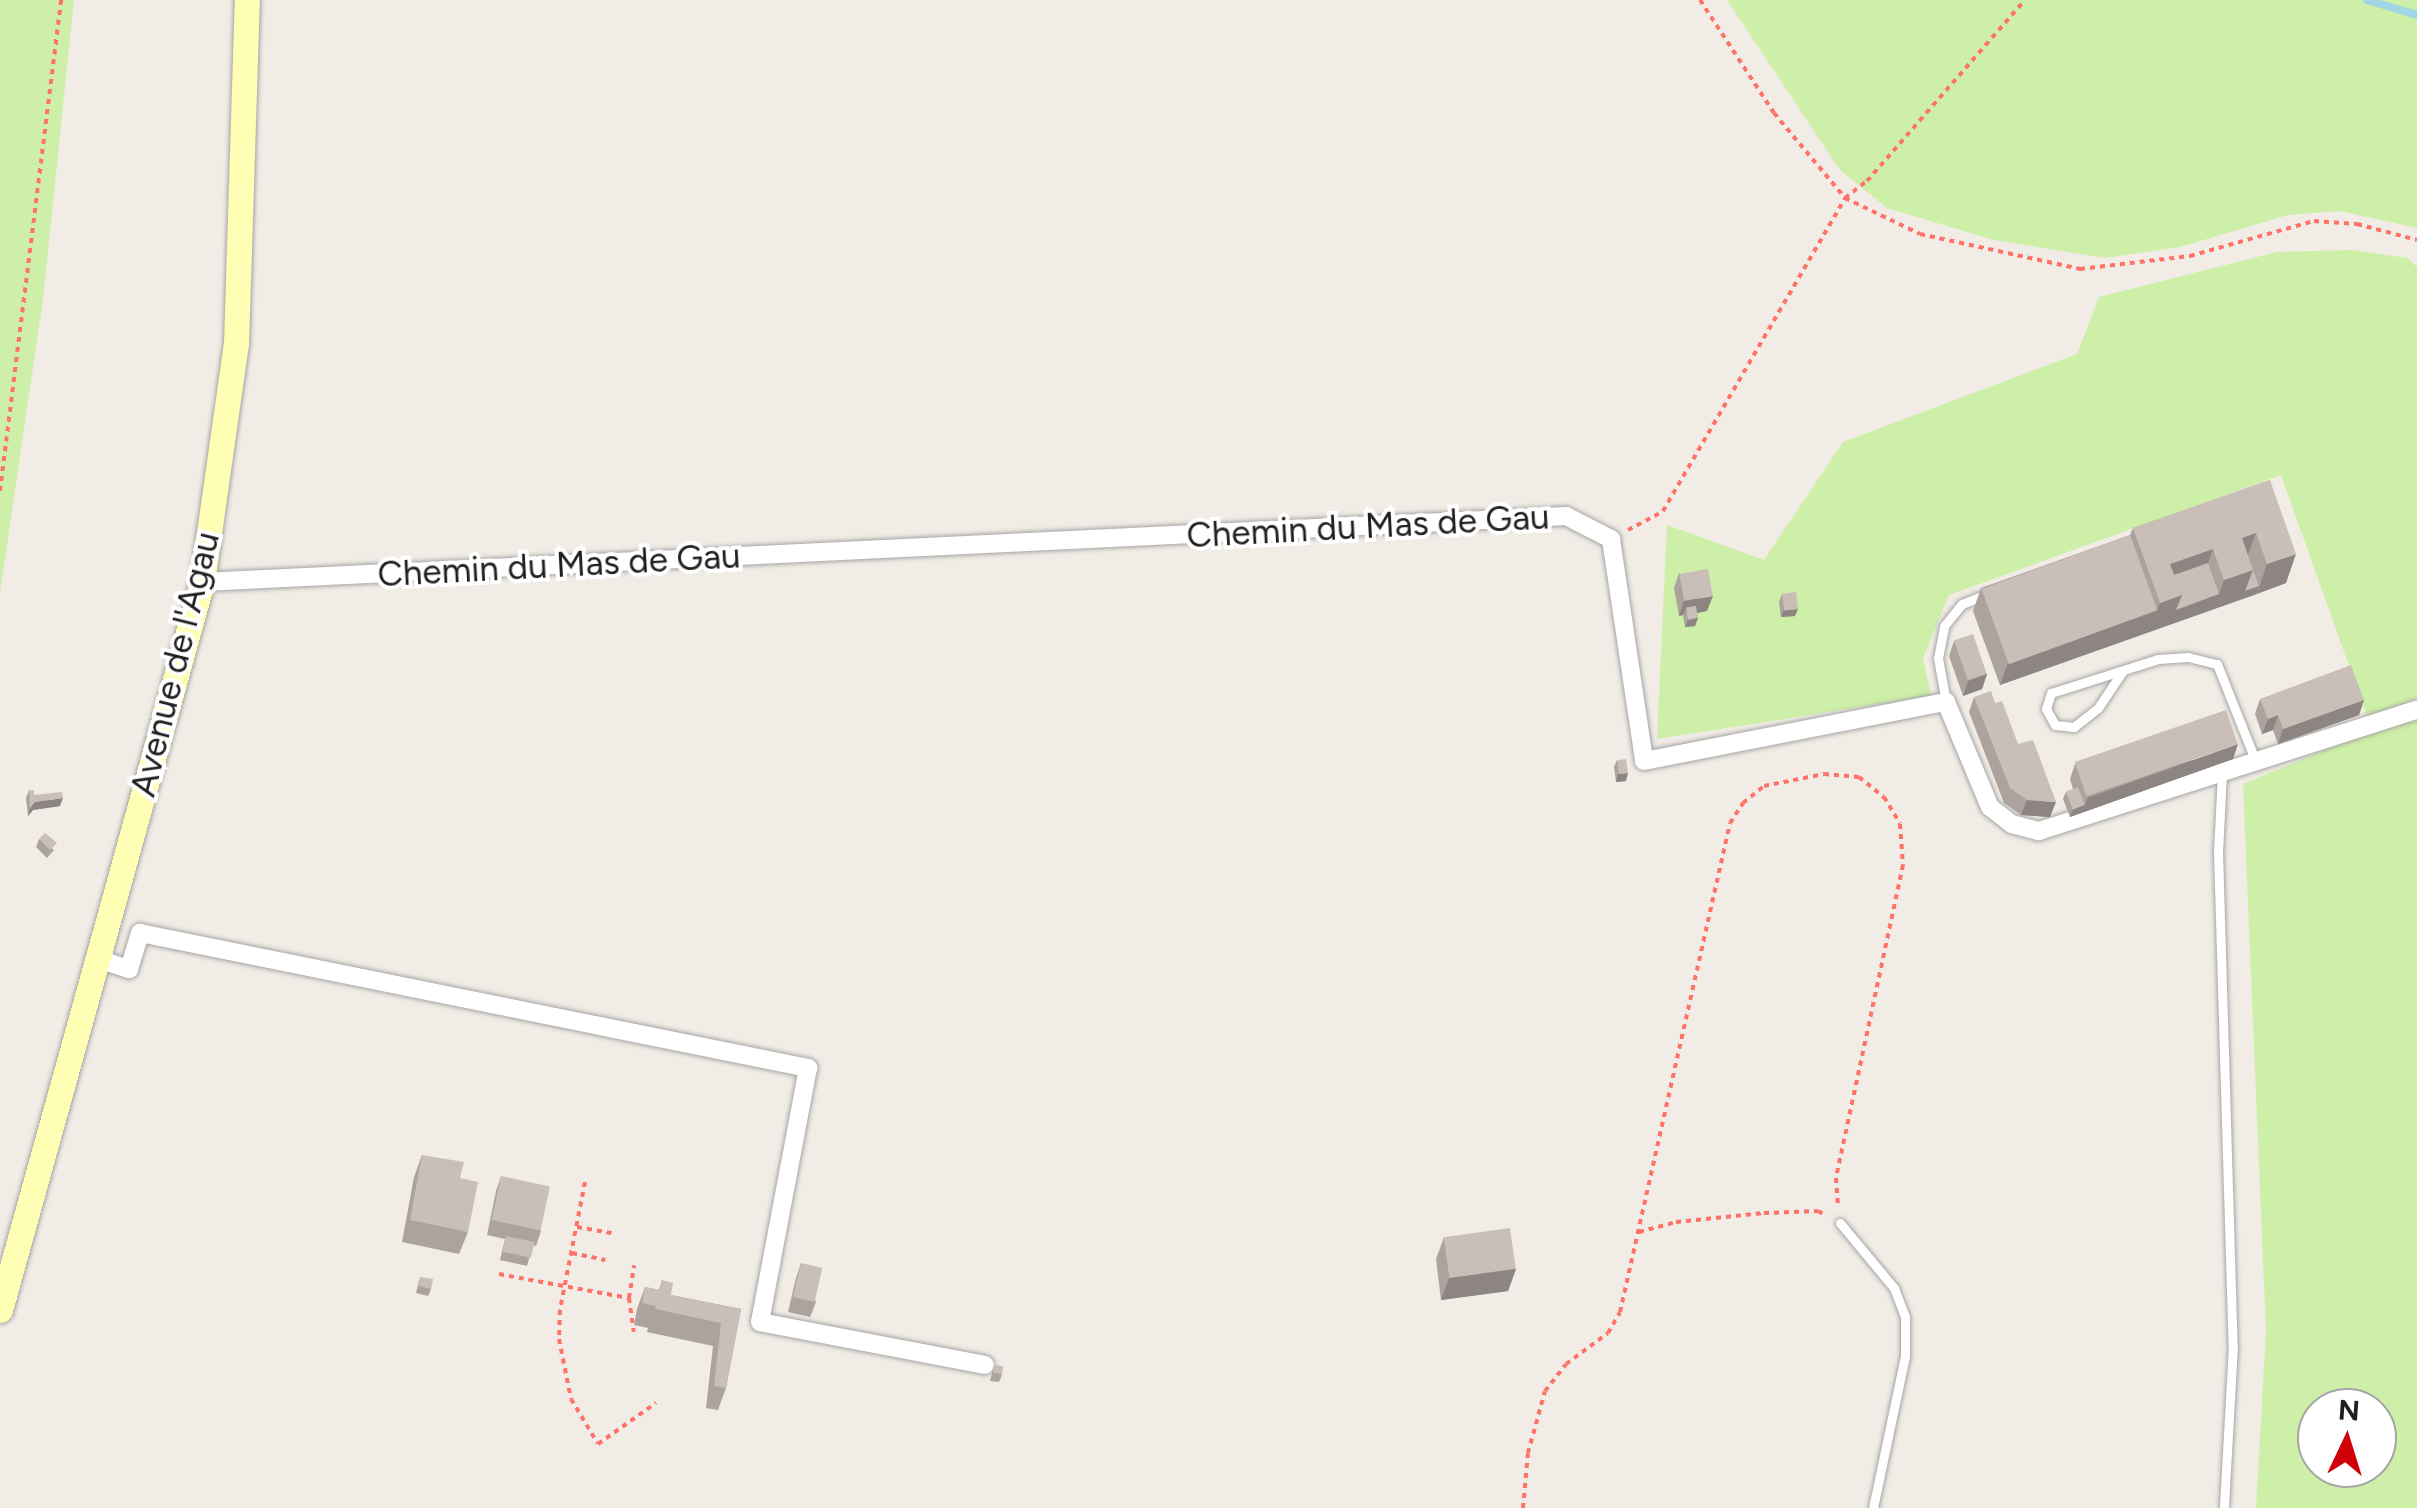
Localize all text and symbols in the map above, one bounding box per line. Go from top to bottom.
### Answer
street label: Chemin du Mas de Gau [1186,496,1550,556]
street label: Avenue de l'Agau [122,527,228,801]
street label: Chemin du Mas de Gau [377,535,741,595]
north arrow [2297,1388,2397,1488]
text: N [2337,1392,2361,1428]

